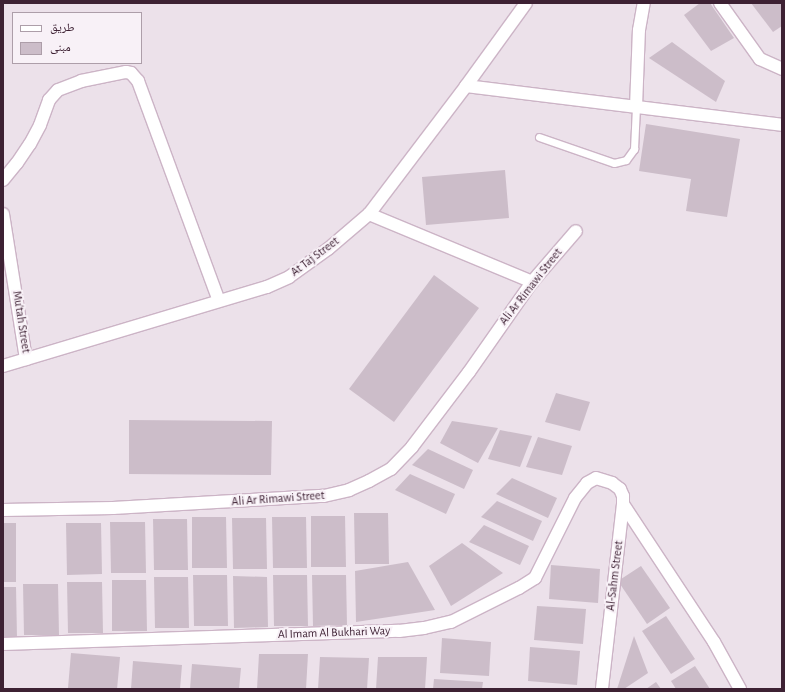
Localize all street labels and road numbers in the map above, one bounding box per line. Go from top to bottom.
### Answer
street label: At Taj Street [288,234,342,280]
street label: Ali Ar Rimawi Street [497,246,565,328]
street label: Mu'tah Street [9,290,33,354]
street label: Ali Ar Rimawi Street [231,489,325,509]
street label: Al-Sahm Street [604,540,626,612]
street label: Al Imam Al Bukhari Way [278,624,390,642]

